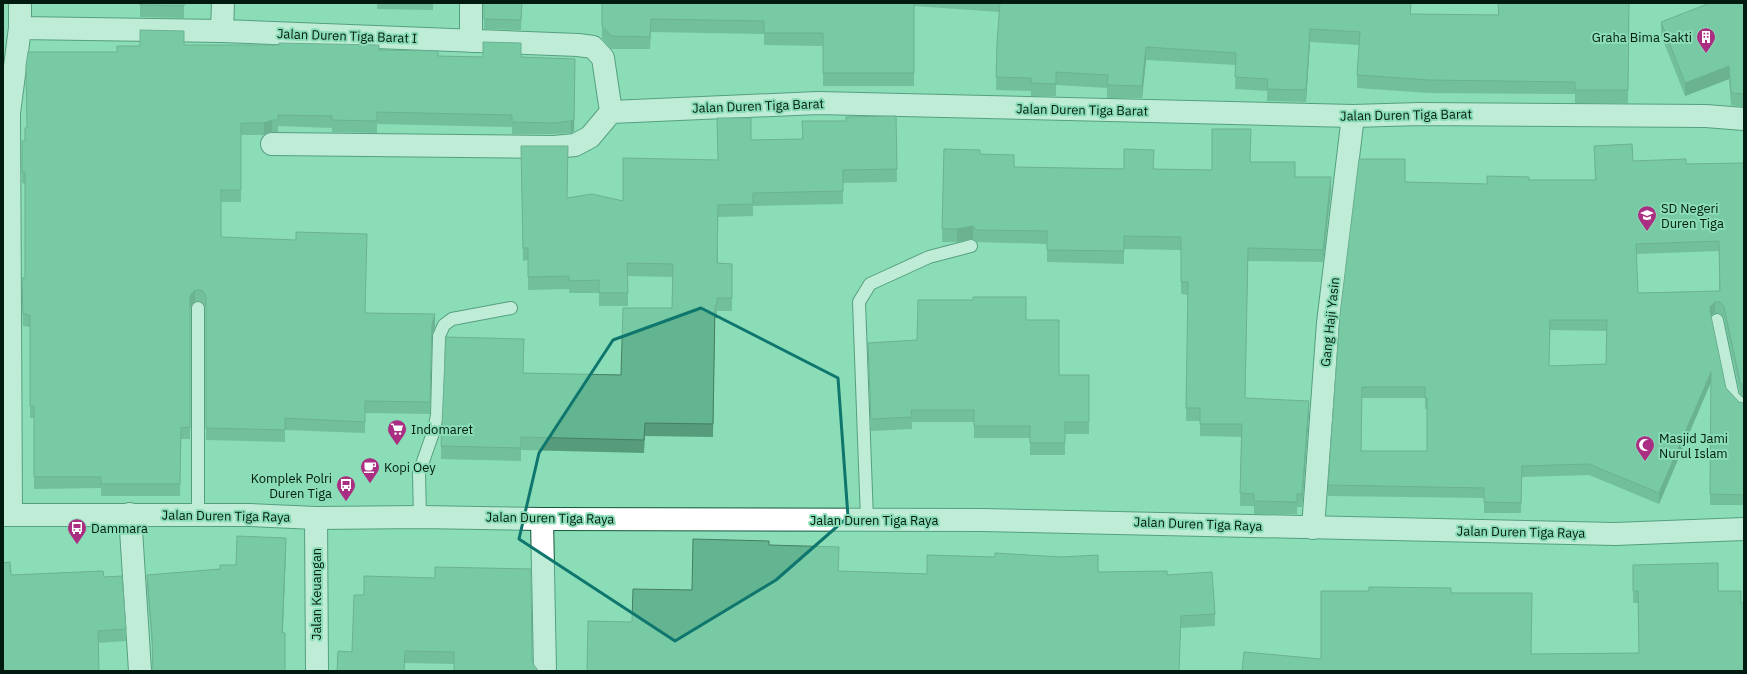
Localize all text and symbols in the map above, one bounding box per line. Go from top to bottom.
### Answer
street label: Jalan Duren Tiga Barat I [277,25,417,47]
building icon: Graha Bima Sakti [1695,26,1717,54]
place label: Graha Bima Sakti [1592,29,1692,46]
street label: Jalan Duren Tiga Barat [692,95,824,117]
street label: Jalan Duren Tiga Barat [1016,100,1148,120]
street label: Jalan Duren Tiga Barat [1340,105,1472,125]
place label: SD Negeri Duren Tiga [1661,200,1724,232]
school or university icon: SD Negeri Duren Tiga [1636,204,1658,232]
street label: Gang Haji Yasin [1317,276,1343,368]
supermarket icon: Indomaret [386,418,408,446]
place label: Indomaret [411,421,473,438]
place label: Masjid Jami Nurul Islam [1659,430,1728,462]
mosque icon: Masjid Jami Nurul Islam [1634,434,1656,462]
cafe icon: Kopi Oey [359,456,381,484]
place label: Kopi Oey [384,459,436,476]
place label: Komplek Polri Duren Tiga [251,470,332,502]
bus stop icon: Komplek Polri Duren Tiga [335,474,357,502]
street label: Jalan Duren Tiga Raya [161,506,291,526]
street label: Jalan Duren Tiga Raya [485,508,615,528]
street label: Jalan Duren Tiga Raya [810,512,938,529]
street label: Jalan Duren Tiga Raya [1133,513,1263,535]
bus stop icon: Dammara [66,517,88,545]
place label: Dammara [91,520,148,537]
street label: Jalan Duren Tiga Raya [1456,522,1586,542]
street label: Jalan Keuangan [308,548,325,640]

